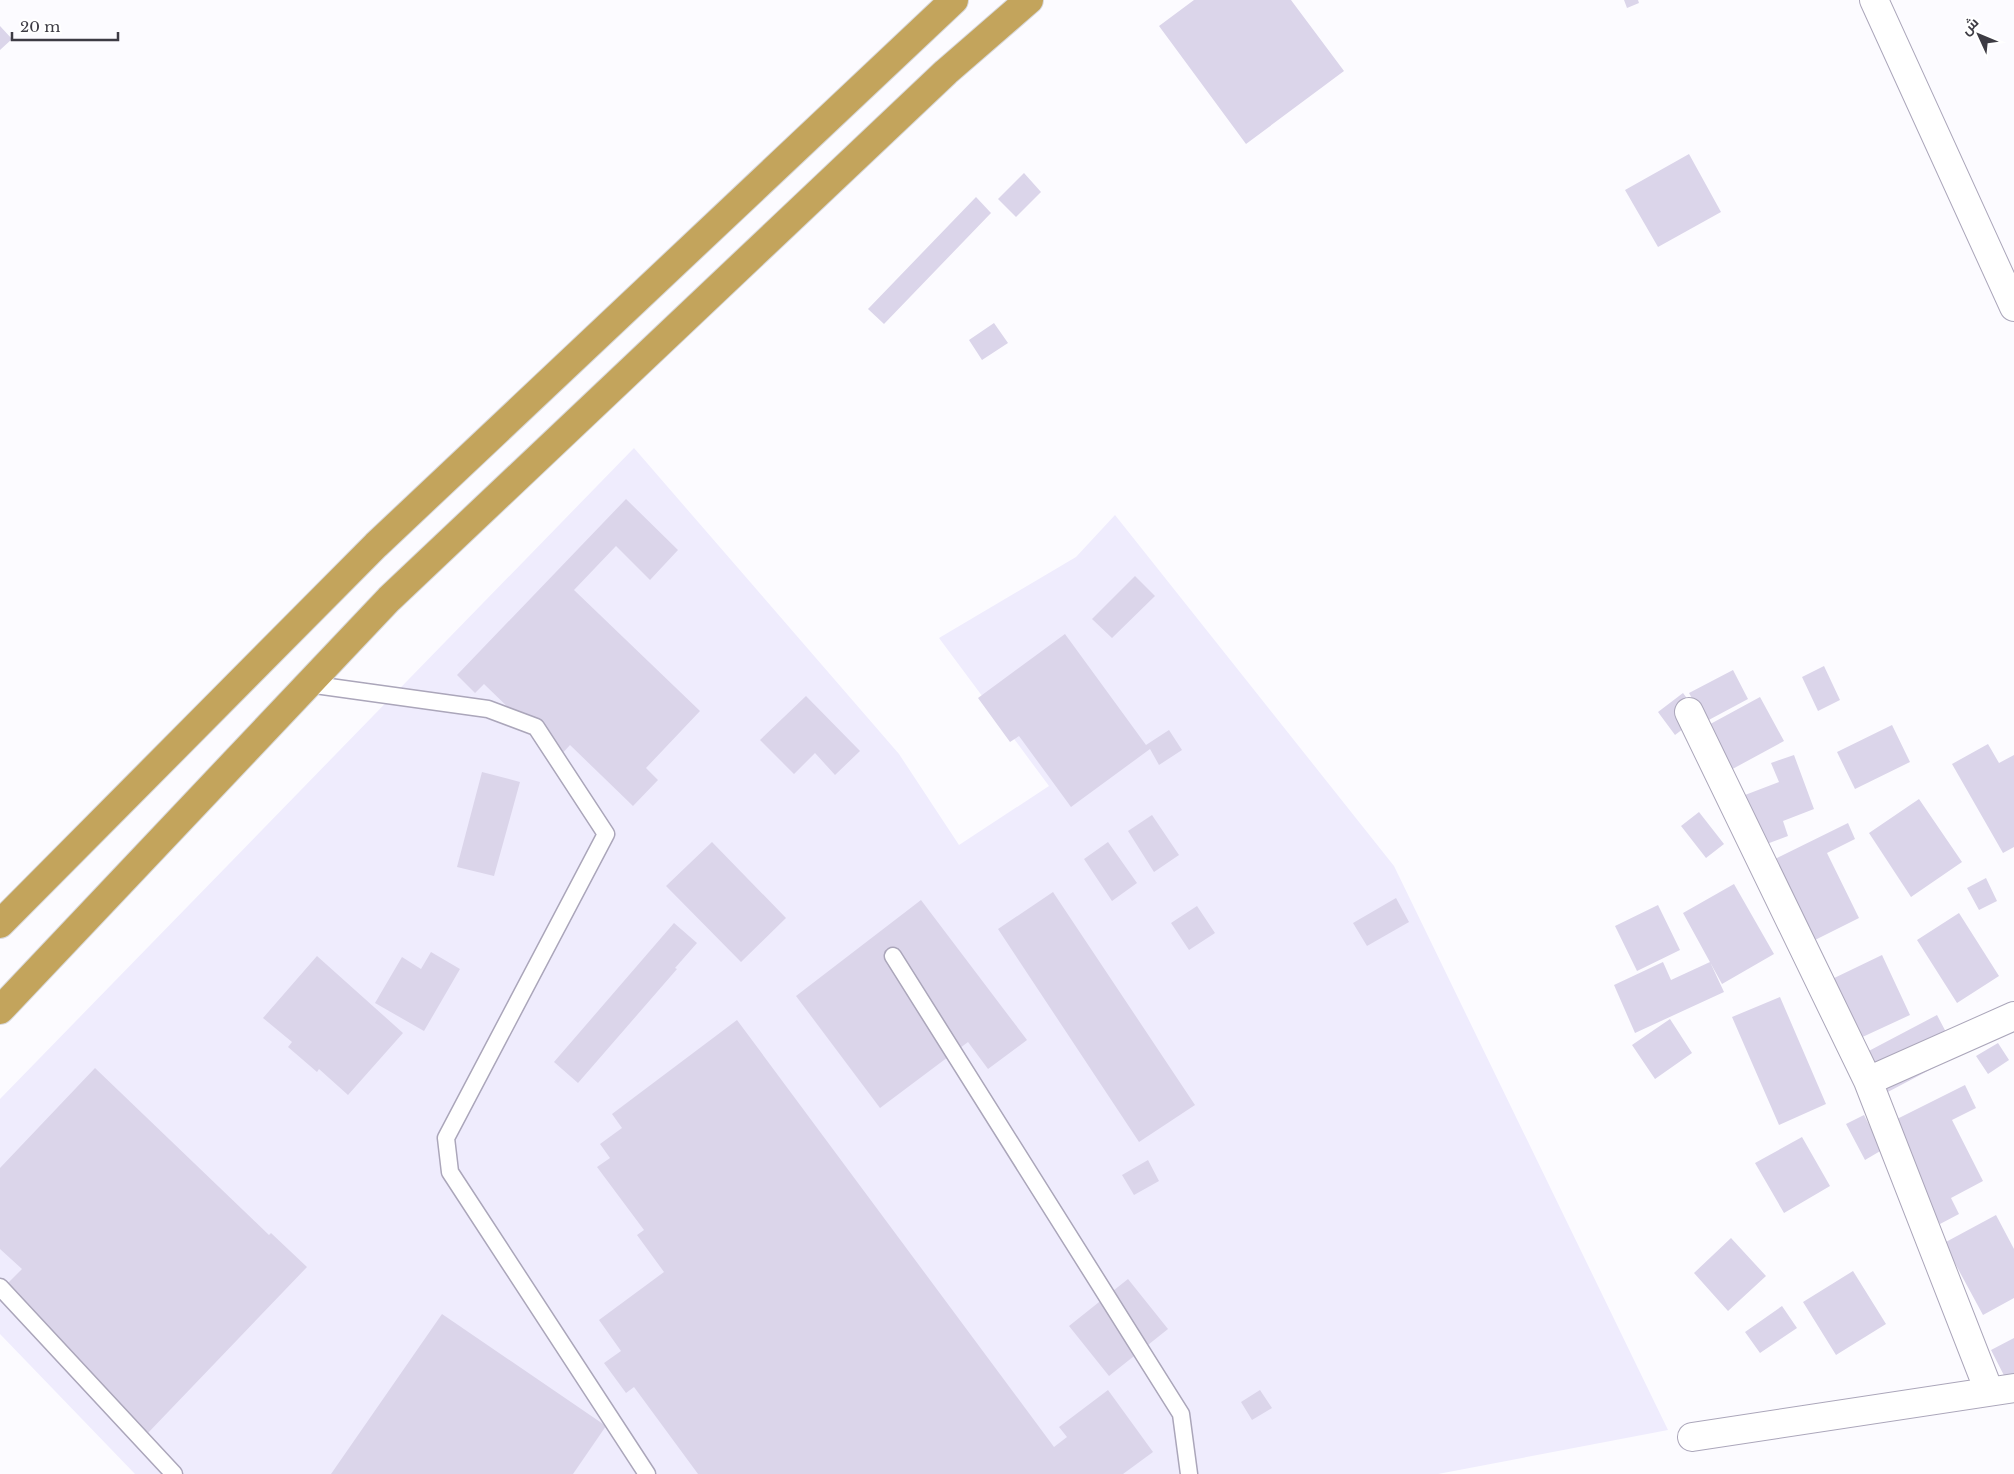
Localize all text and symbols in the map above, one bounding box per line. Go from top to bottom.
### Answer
scale bar [12,10,119,42]
north arrow [1954,10,2004,60]
text: ش [1957,13,1982,39]
text: 20 m [20,17,60,36]

